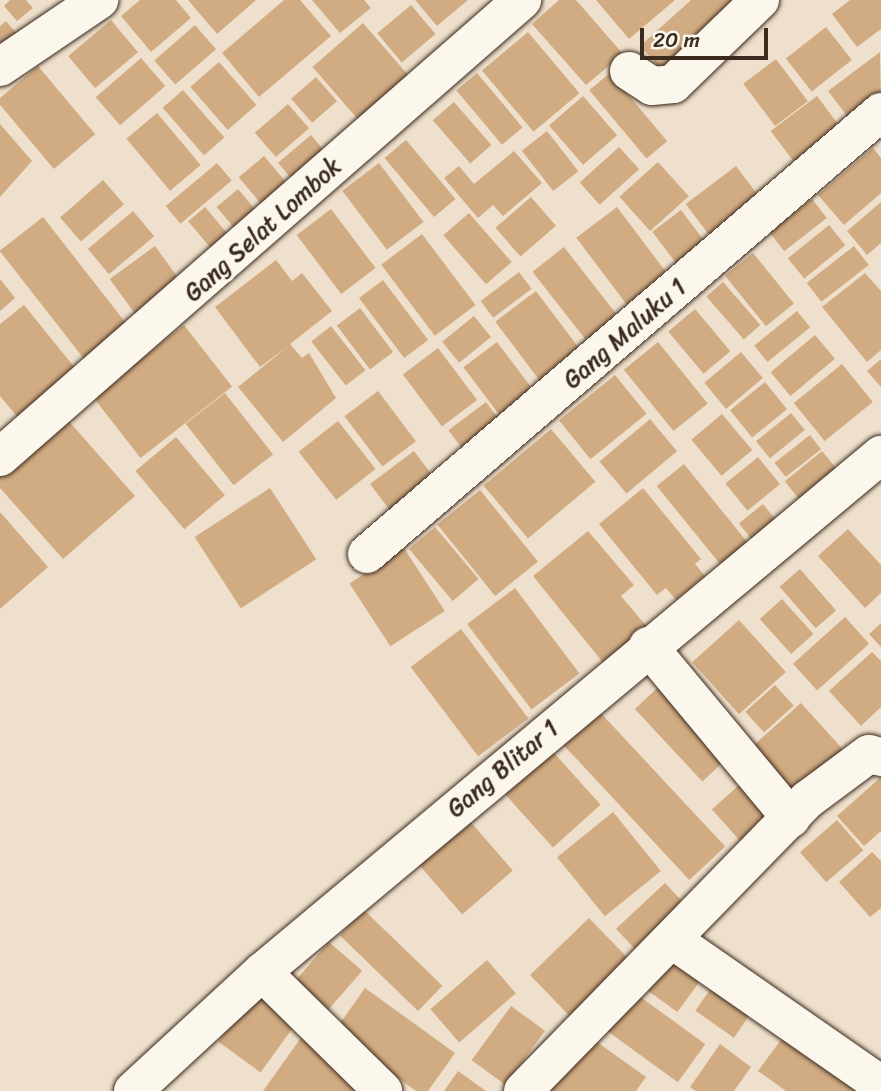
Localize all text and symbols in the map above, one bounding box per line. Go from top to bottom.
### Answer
scale bar [643,14,771,58]
text: 20 m [653,21,700,59]
street label: Gang Selat Lombok [179,152,347,308]
street label: Gang Maluku 1 [558,273,692,395]
street label: Gang Blitar 1 [442,714,564,824]

